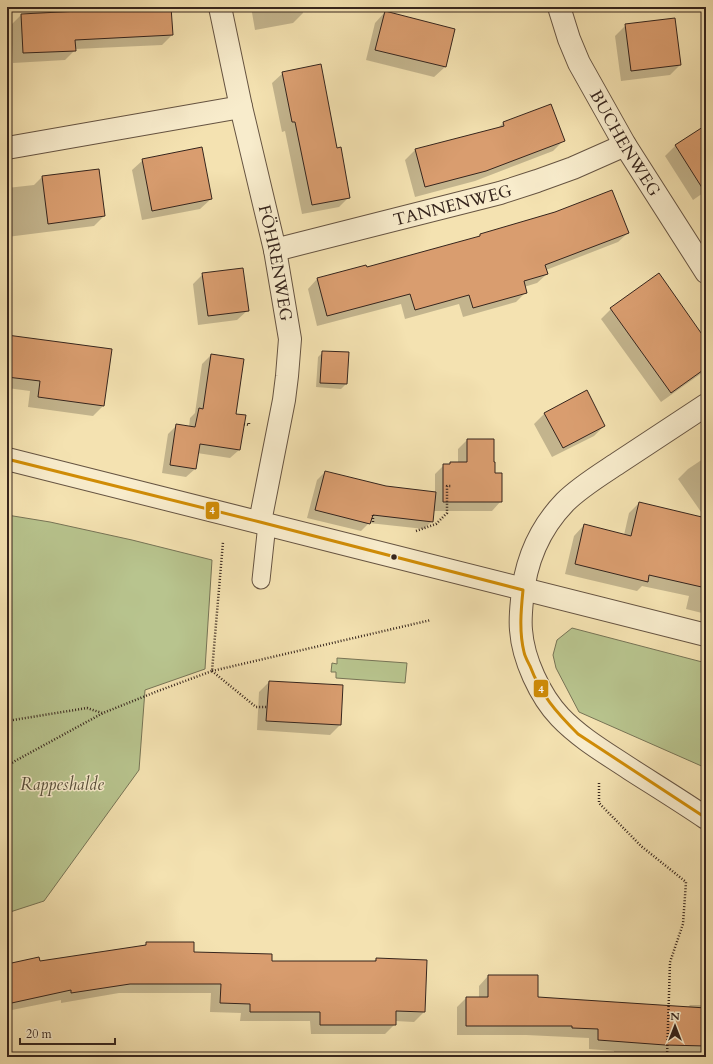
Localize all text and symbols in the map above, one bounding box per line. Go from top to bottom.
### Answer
street label: BUCHENWEG [584,86,666,201]
street label: TANNENWEG [391,179,515,232]
street label: FÖHRENWEG [253,202,298,323]
line badge: 4 [205,501,220,520]
text: 4 [209,503,215,518]
unlabelled marker [389,552,399,562]
line badge: 4 [533,679,549,698]
text: 4 [538,682,544,697]
park label: Rappeshalde [20,773,104,796]
north arrow [655,1006,695,1046]
text: N [670,1009,680,1024]
scale bar [20,1020,115,1046]
text: 20 m [26,1026,53,1042]

